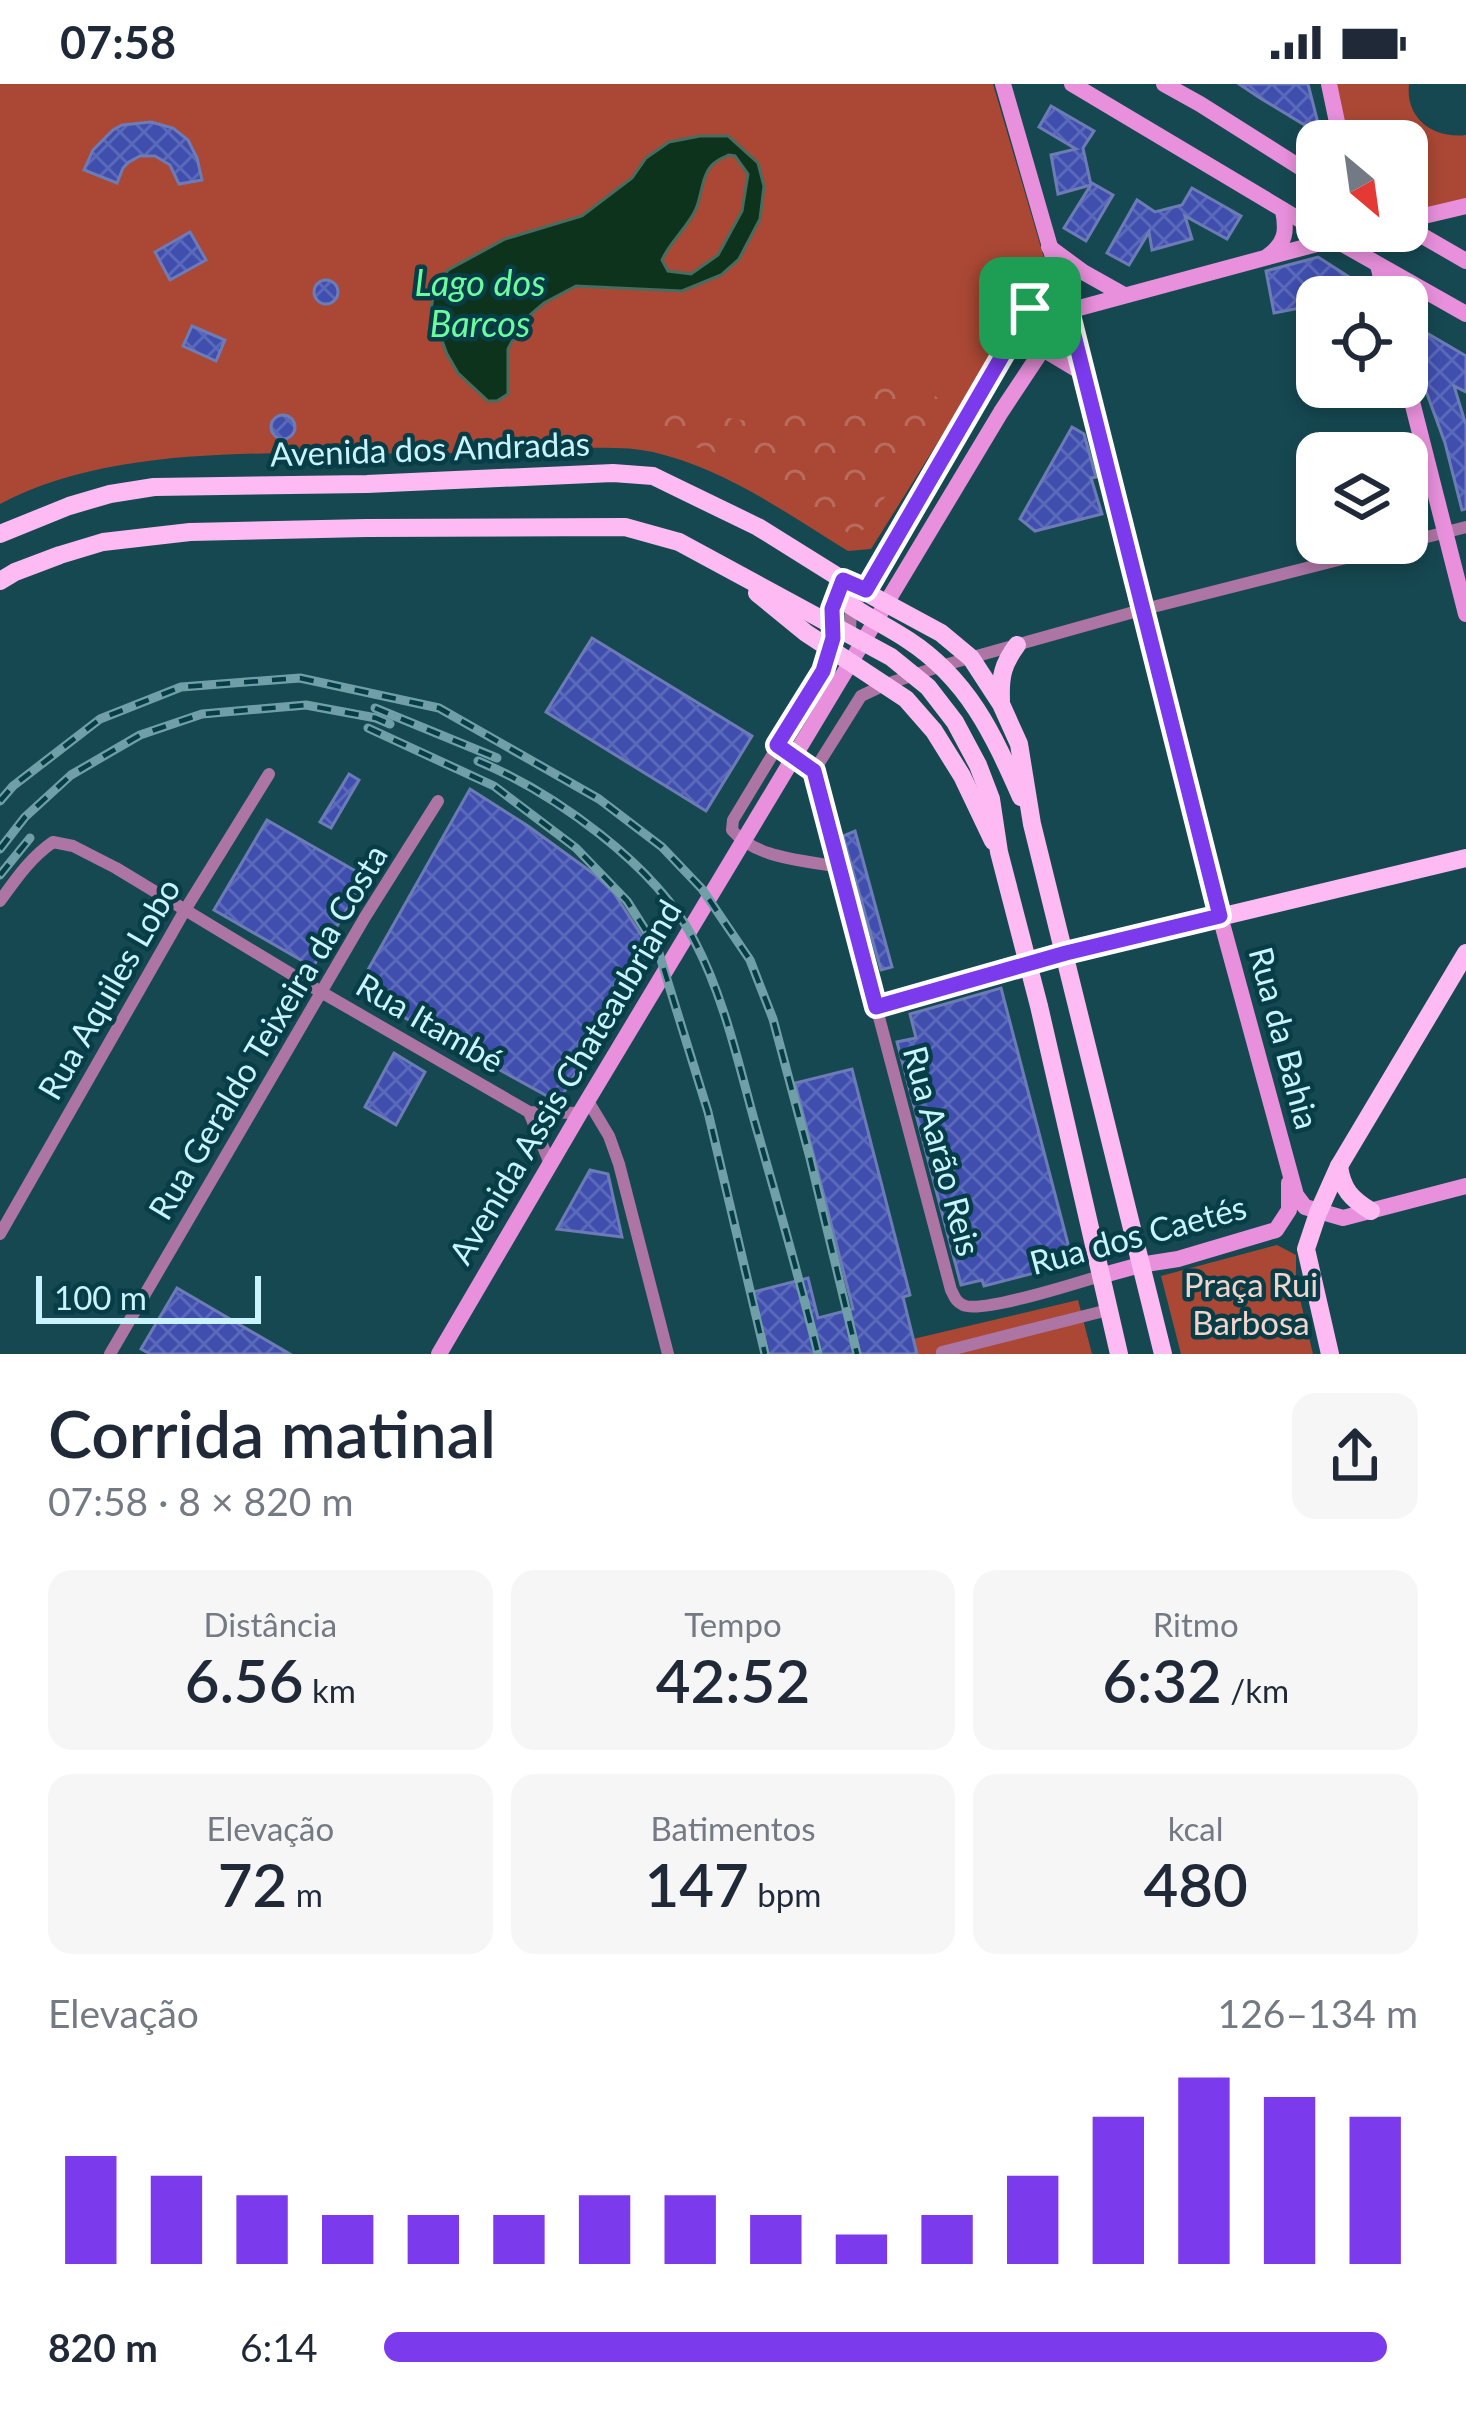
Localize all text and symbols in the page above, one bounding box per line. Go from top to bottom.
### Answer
text: 07:58 [60,15,176,69]
north arrow [1296,120,1428,252]
map controls [1296,120,1428,564]
pin [979,257,1081,359]
water label: Lago dos Barcos [414,260,546,345]
icon: arrive [997,275,1063,341]
button: locate [1296,276,1428,408]
street label: Avenida dos Andradas [269,422,591,474]
button: layers [1296,432,1428,564]
street label: Rua Geraldo Teixeira da Costa [139,837,395,1226]
street label: Rua Aquiles Lobo [29,871,188,1106]
street label: Avenida Assis Chateaubriand [439,892,689,1271]
street label: Rua da Bahia [1241,942,1328,1133]
street label: Rua Itambé [350,964,511,1080]
street label: Rua Aarão Reis [896,1042,990,1260]
street label: Rua dos Caetés [1025,1186,1250,1282]
park label: Praça Rui Barbosa [1184,1264,1318,1342]
scale bar [36,1270,261,1323]
text: 100 m [54,1277,147,1317]
text: Corrida matinal [48,1393,496,1472]
button: share [1292,1393,1418,1519]
text: 07:58 · 8 × 820 m [48,1478,353,1524]
text: Distância [203,1604,337,1644]
text: Tempo [684,1604,782,1644]
text: Ritmo [1153,1604,1239,1644]
text: 6.56 [185,1644,303,1716]
text: 42:52 [656,1644,810,1716]
text: 6:32 [1102,1644,1222,1716]
text: km [303,1670,356,1710]
text: /km [1222,1670,1289,1710]
text: Elevação [206,1808,334,1848]
text: Batimentos [650,1808,816,1848]
text: kcal [1168,1808,1224,1848]
text: 72 [218,1848,287,1920]
text: 147 [645,1848,749,1920]
text: 480 [1143,1848,1248,1920]
text: m [287,1874,323,1914]
text: bpm [749,1874,821,1914]
text: Elevação [48,1990,199,2036]
text: 126–134 m [1218,1990,1418,2036]
text: 820 m [48,2324,158,2370]
text: 6:14 [240,2324,318,2370]

